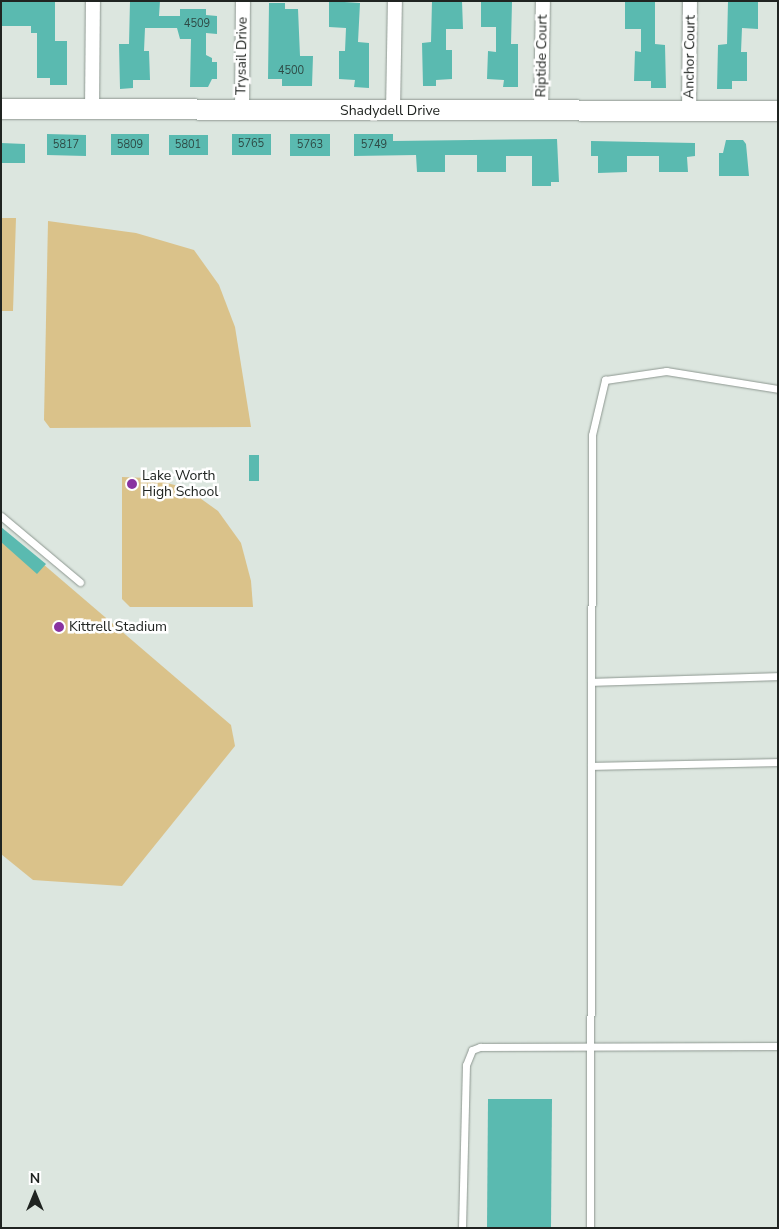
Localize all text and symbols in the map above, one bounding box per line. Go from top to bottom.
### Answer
street label: Riptide Court [533,14,551,98]
street label: Anchor Court [681,15,699,99]
house number: 4509 [184,17,210,31]
street label: Trysail Drive [233,17,251,95]
house number: 4500 [278,64,304,78]
street label: Shadydell Drive [340,103,440,119]
house number: 5765 [238,137,264,151]
house number: 5817 [53,138,79,152]
house number: 5809 [117,138,143,152]
house number: 5801 [175,138,201,152]
house number: 5763 [297,138,323,152]
house number: 5749 [361,138,387,152]
place label: Lake Worth High School [142,468,218,501]
marker: Lake Worth High School [126,478,138,490]
place label: Kittrell Stadium [69,619,167,635]
marker: Kittrell Stadium [53,621,65,633]
north arrow [10,1169,60,1219]
text: N [30,1169,40,1188]

